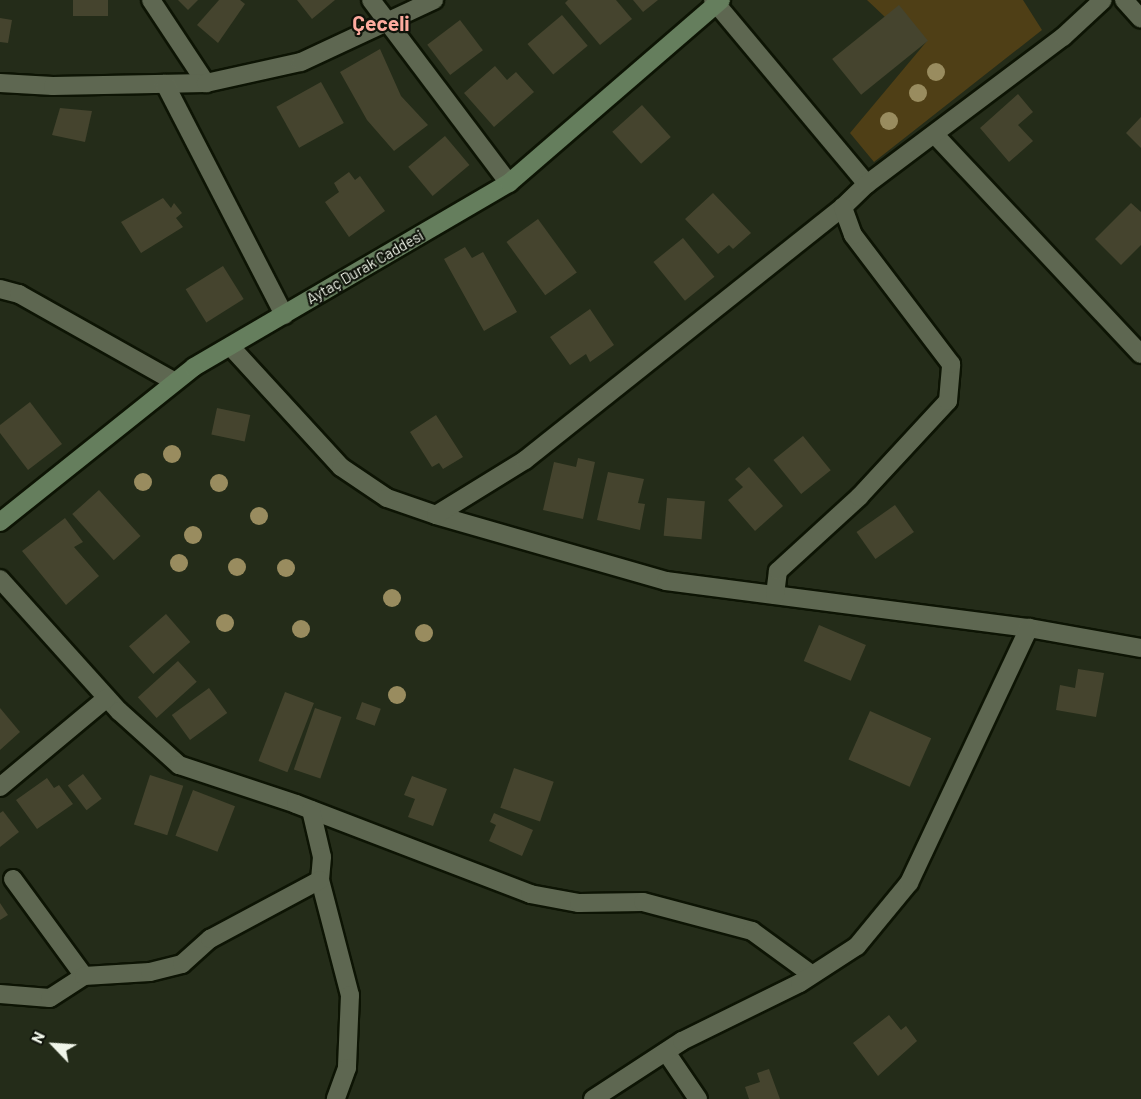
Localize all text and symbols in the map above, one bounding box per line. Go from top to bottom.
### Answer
district label: Çeceli [352,10,410,36]
street label: Aytaç Durak Caddesi [303,226,427,308]
north arrow [24,1015,84,1075]
text: N [26,1028,48,1046]

